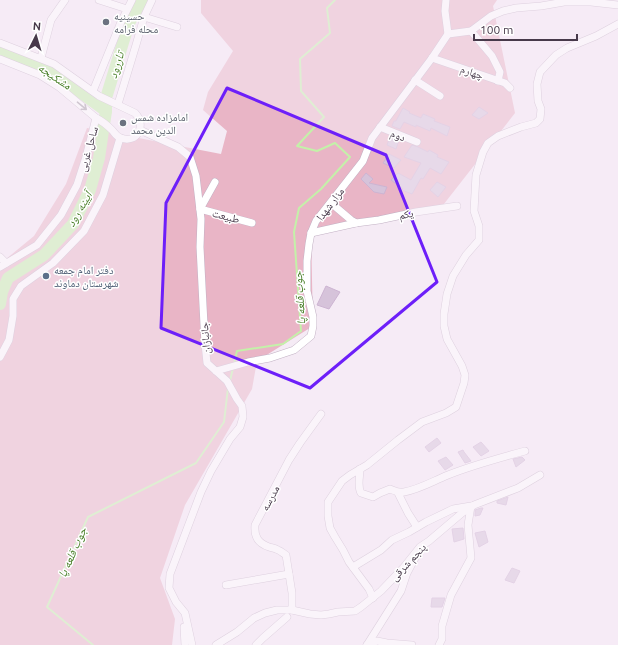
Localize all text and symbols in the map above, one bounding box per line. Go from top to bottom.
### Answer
place label: حسینیه محله فرامه [114,10,158,35]
north arrow [16,16,56,56]
scale bar [474,16,577,42]
marker: حسینیه محله فرامه [101,17,111,27]
text: N [32,20,41,32]
text: 100 m [480,23,513,36]
water label: تاررود [106,48,128,80]
water label: مشکیجه [35,60,74,93]
street label: چهارم [459,62,485,82]
one-way arrow [76,101,87,110]
place label: امامزاده شمس الدین محمد [131,111,188,137]
marker: امامزاده شمس الدین محمد [118,118,128,128]
street label: ساحل غربی [76,125,101,173]
street label: دوم [388,127,408,144]
street label: مزار شهدا [314,185,346,223]
water label: آیینه رود [64,187,97,229]
street label: یکم [398,206,415,223]
street label: طبیعت [211,207,241,226]
place label: دفتر امام جمعه شهرستان دماوند [54,264,119,290]
water label: جوب قلعه پا [291,270,309,325]
marker: دفتر امام جمعه شهرستان دماوند [41,271,51,281]
street label: جانبازان [198,321,213,354]
street label: مدرسه [258,483,282,513]
water label: جوب قلعه پا [55,525,90,580]
street label: پنجم شرقی [388,541,430,584]

